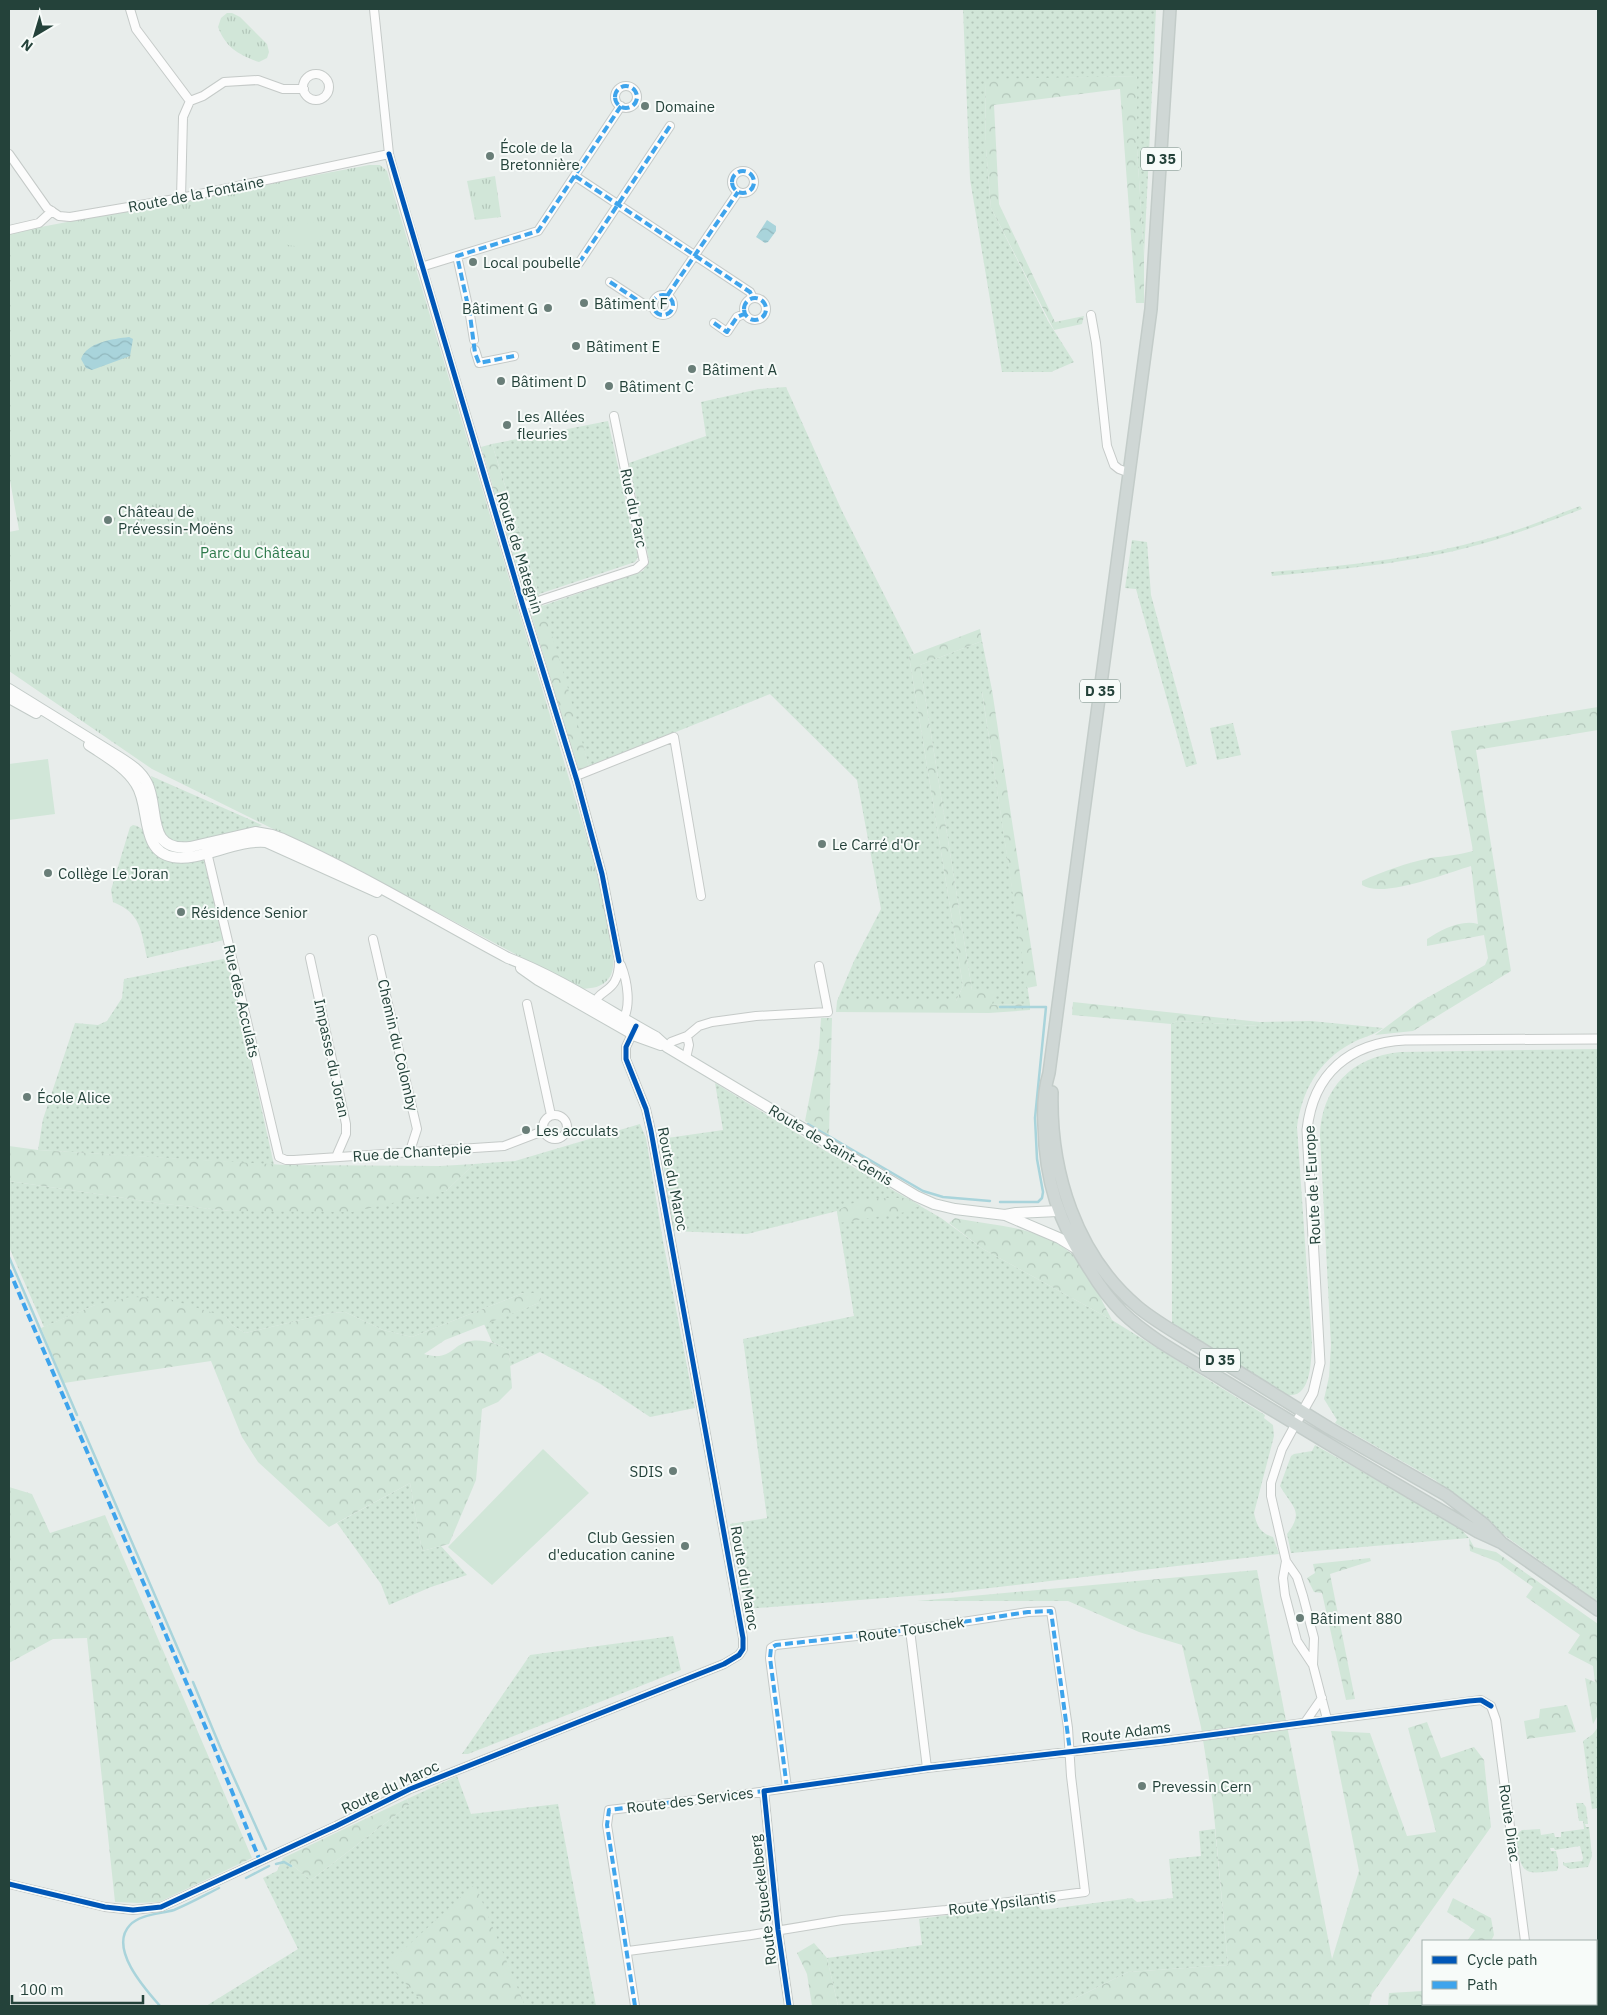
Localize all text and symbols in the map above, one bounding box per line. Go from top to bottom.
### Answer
north arrow [10,10,60,60]
text: N [17,35,37,55]
place label: Domaine [655,97,715,116]
marker: Domaine [639,100,651,112]
place label: École de la Bretonnière [500,138,580,174]
road number: D 35 [1141,148,1181,170]
marker: École de la Bretonnière [484,150,496,162]
street label: Route de la Fontaine [126,171,266,217]
place label: Local poubelle [483,253,581,272]
marker: Local poubelle [467,256,479,268]
place label: Bâtiment F [594,294,668,313]
marker: Bâtiment F [578,297,590,309]
place label: Bâtiment G [462,299,538,318]
marker: Bâtiment G [542,302,554,314]
place label: Bâtiment E [586,337,660,356]
marker: Bâtiment E [570,340,582,352]
place label: Bâtiment A [702,360,777,379]
marker: Bâtiment A [686,363,698,375]
place label: Bâtiment D [511,372,587,391]
marker: Bâtiment D [495,375,507,387]
place label: Bâtiment C [619,377,694,396]
marker: Bâtiment C [603,380,615,392]
place label: Les Allées fleuries [517,407,585,443]
marker: Les Allées fleuries [501,419,513,431]
street label: Rue du Parc [616,467,652,550]
street label: Route de Mategnin [492,490,548,616]
place label: Château de Prévessin-Moëns [118,502,233,538]
marker: Château de Prévessin-Moëns [102,514,114,526]
park label: Parc du Château [200,543,310,562]
road number: D 35 [1080,679,1120,702]
place label: Le Carré d'Or [832,835,920,854]
marker: Le Carré d'Or [816,838,828,850]
place label: Collège Le Joran [58,864,169,883]
marker: Collège Le Joran [42,867,54,879]
place label: Résidence Senior [191,903,308,922]
marker: Résidence Senior [175,906,187,918]
street label: Rue des Acculats [220,943,264,1059]
street label: Chemin du Colomby [374,977,423,1113]
street label: Impasse du Joran [310,997,354,1119]
place label: École Alice [37,1088,110,1107]
marker: École Alice [21,1091,33,1103]
street label: Route de Saint-Genis [765,1100,897,1190]
place label: Les acculats [536,1121,619,1140]
marker: Les acculats [520,1124,532,1136]
street label: Route du Maroc [654,1125,692,1233]
street label: Route de l'Europe [1299,1125,1325,1245]
street label: Rue de Chantepie [352,1138,472,1166]
road number: D 35 [1200,1348,1240,1372]
place label: SDIS [630,1462,663,1481]
marker: SDIS [667,1465,679,1477]
street label: Route du Maroc [726,1524,764,1632]
place label: Club Gessien d'education canine [548,1528,675,1564]
marker: Club Gessien d'education canine [679,1540,691,1552]
place label: Bâtiment 880 [1310,1609,1402,1628]
street label: Route Touschek [857,1612,966,1646]
marker: Bâtiment 880 [1294,1612,1306,1624]
street label: Route Adams [1080,1717,1172,1747]
street label: Route du Maroc [338,1756,442,1818]
place label: Prevessin Cern [1152,1777,1252,1796]
marker: Prevessin Cern [1136,1780,1148,1792]
street label: Route des Services [625,1783,755,1817]
street label: Route Dirac [1495,1783,1525,1863]
street label: Route Stueckelberg [746,1833,780,1966]
street label: Route Ypsilantis [947,1887,1057,1919]
legend [1422,1940,1597,2005]
text: Cycle path [1467,1950,1538,1969]
scale bar [12,1972,144,2004]
text: Path [1467,1975,1498,1994]
text: 100 m [20,1980,64,1999]

